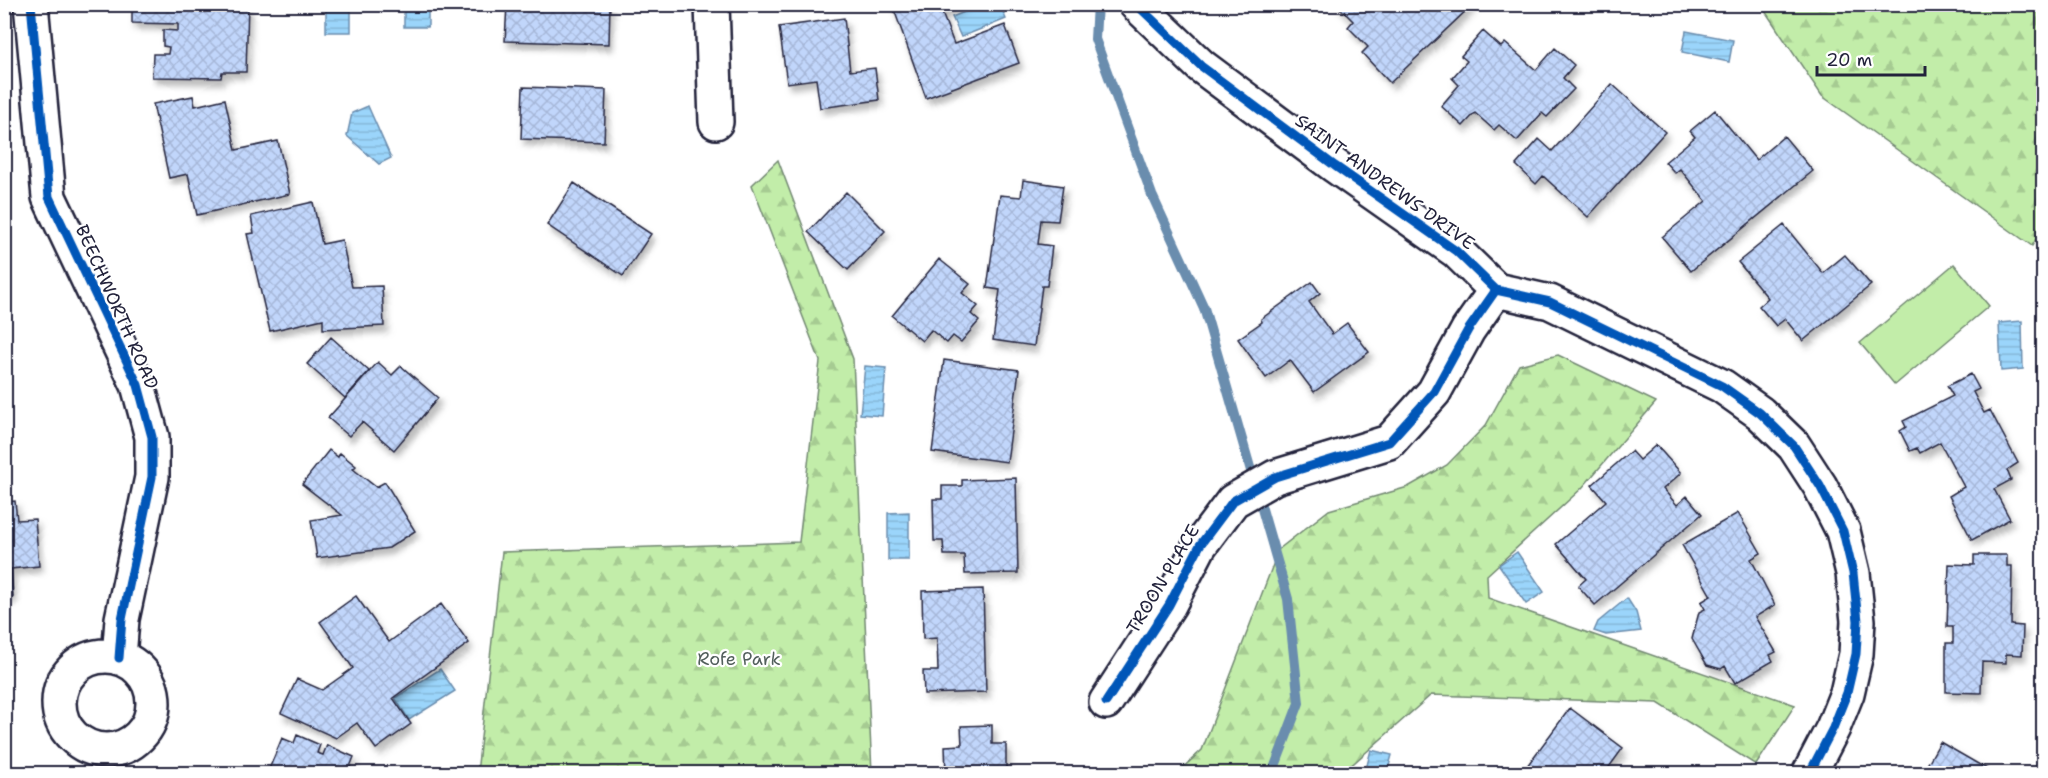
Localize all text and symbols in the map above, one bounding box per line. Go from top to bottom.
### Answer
scale bar [1817,39,1925,77]
text: 20 m [1826,48,1872,72]
street label: SAINT ANDREWS DRIVE [1291,109,1479,255]
street label: BEECHWORTH ROAD [70,221,164,393]
street label: TROON PLACE [1121,520,1205,638]
park label: Rofe Park [697,647,781,671]

